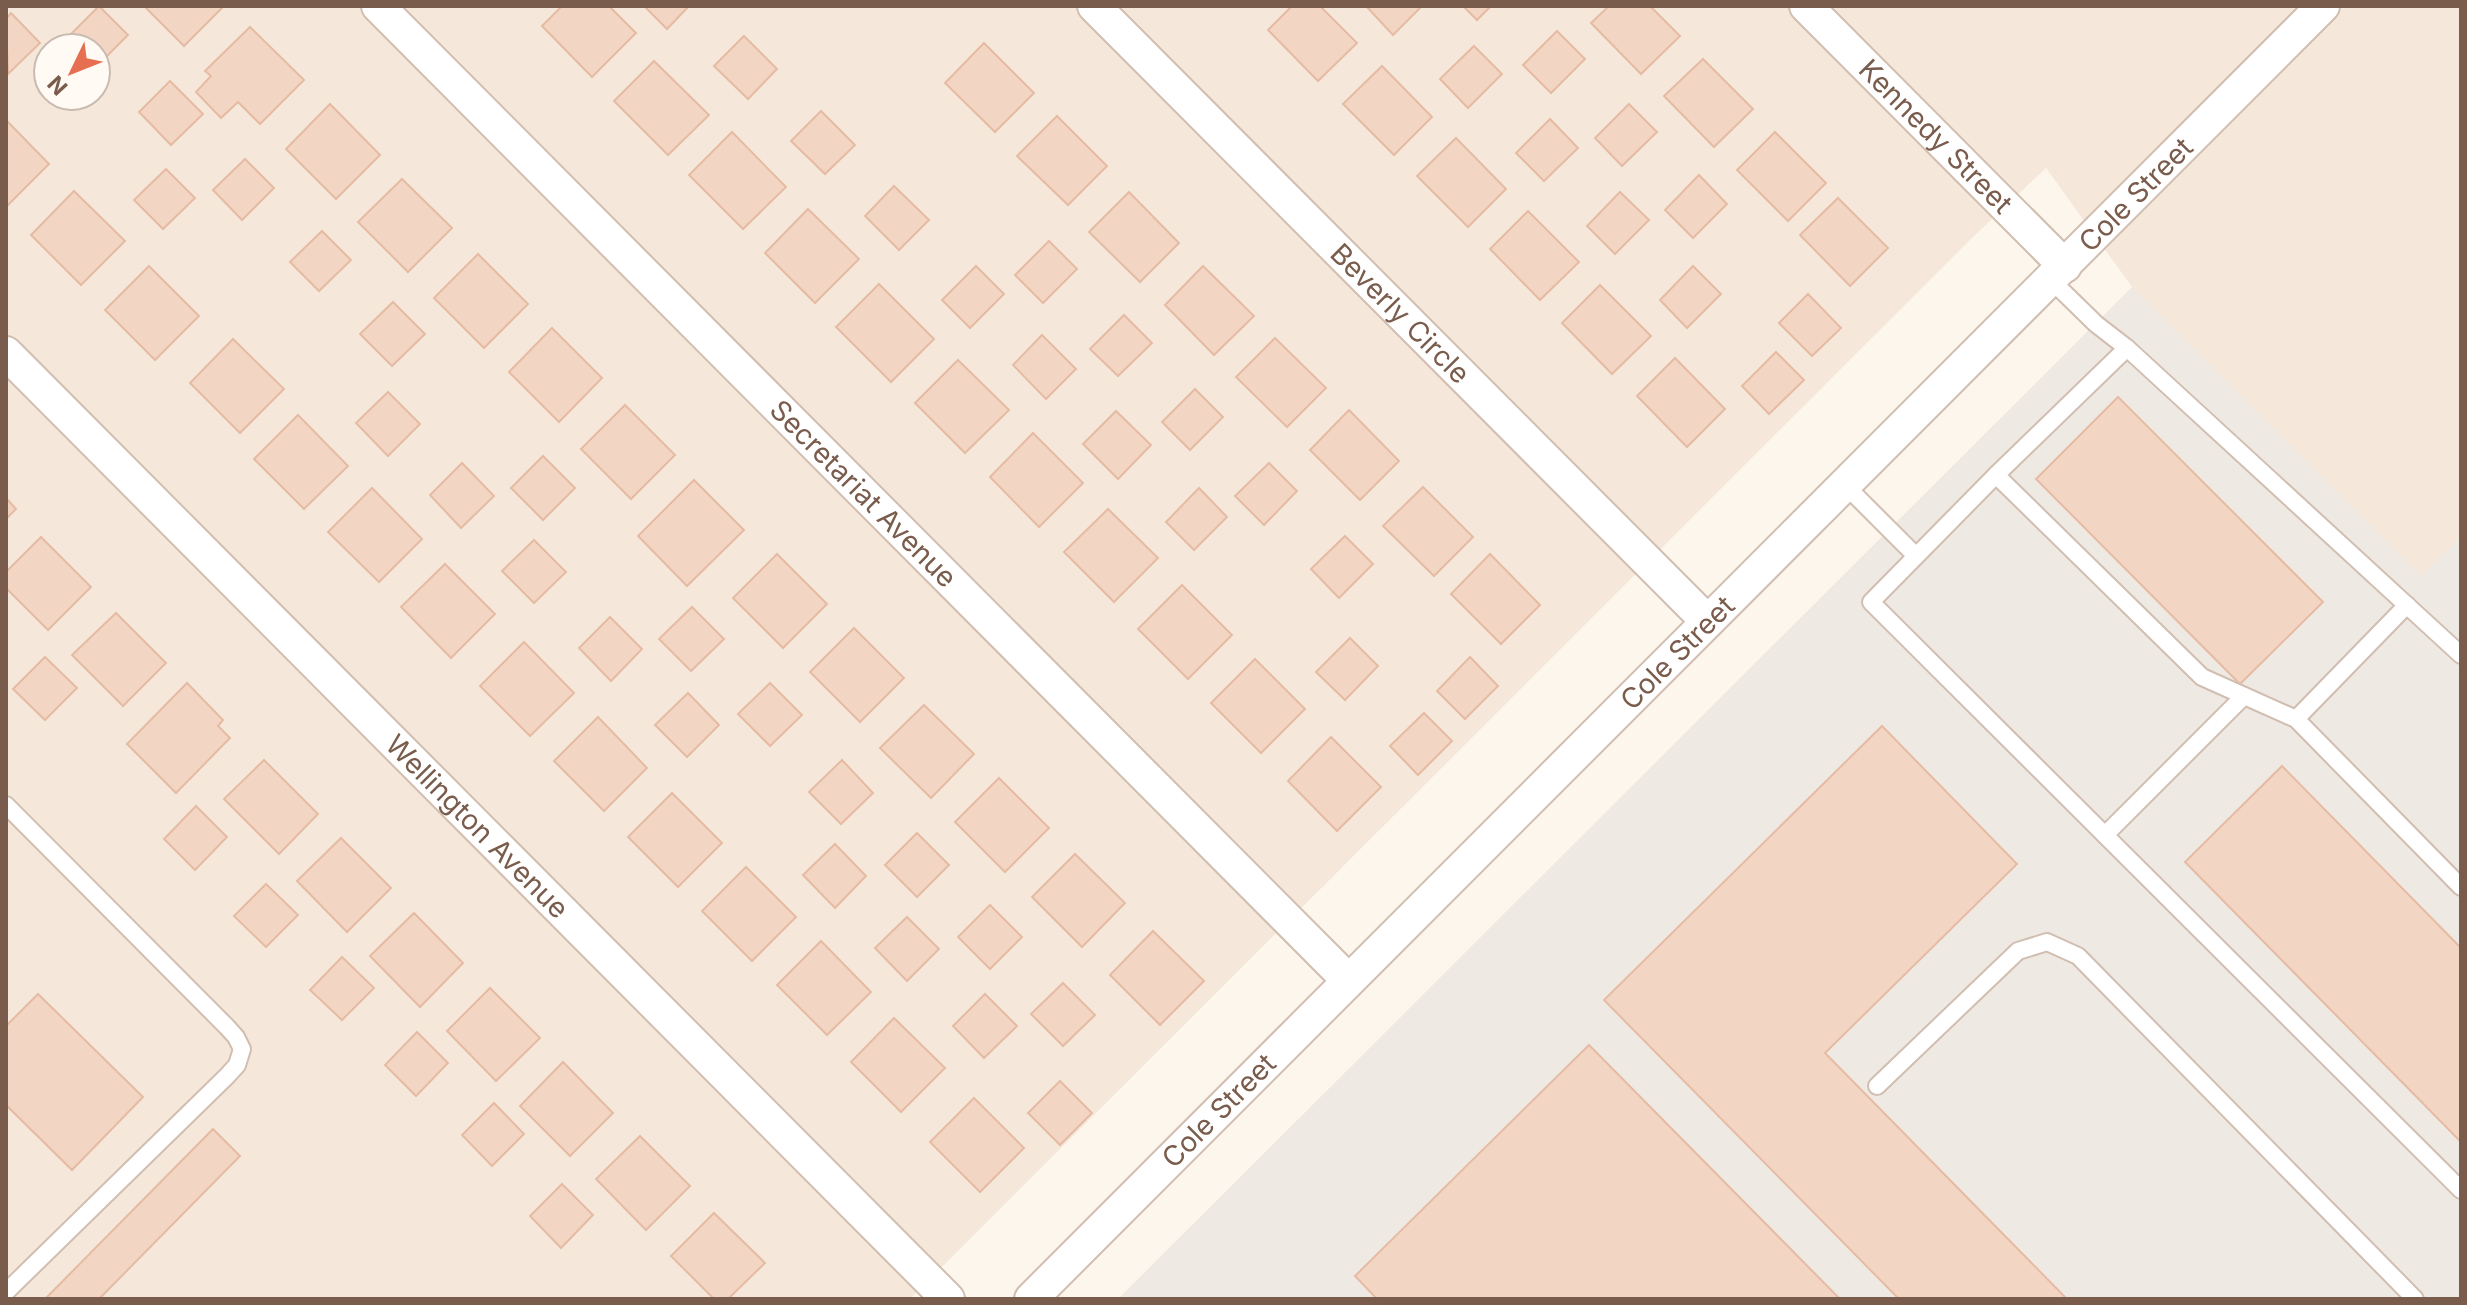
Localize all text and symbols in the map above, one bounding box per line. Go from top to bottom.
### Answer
north arrow [32,32,112,112]
street label: Kennedy Street [1852,52,2020,220]
text: N [42,71,73,101]
street label: Cole Street [2072,130,2200,259]
street label: Beverly Circle [1324,236,1477,390]
street label: Secretariat Avenue [763,393,964,594]
street label: Cole Street [1613,589,1741,717]
street label: Wellington Avenue [379,728,576,925]
street label: Cole Street [1155,1046,1283,1175]

